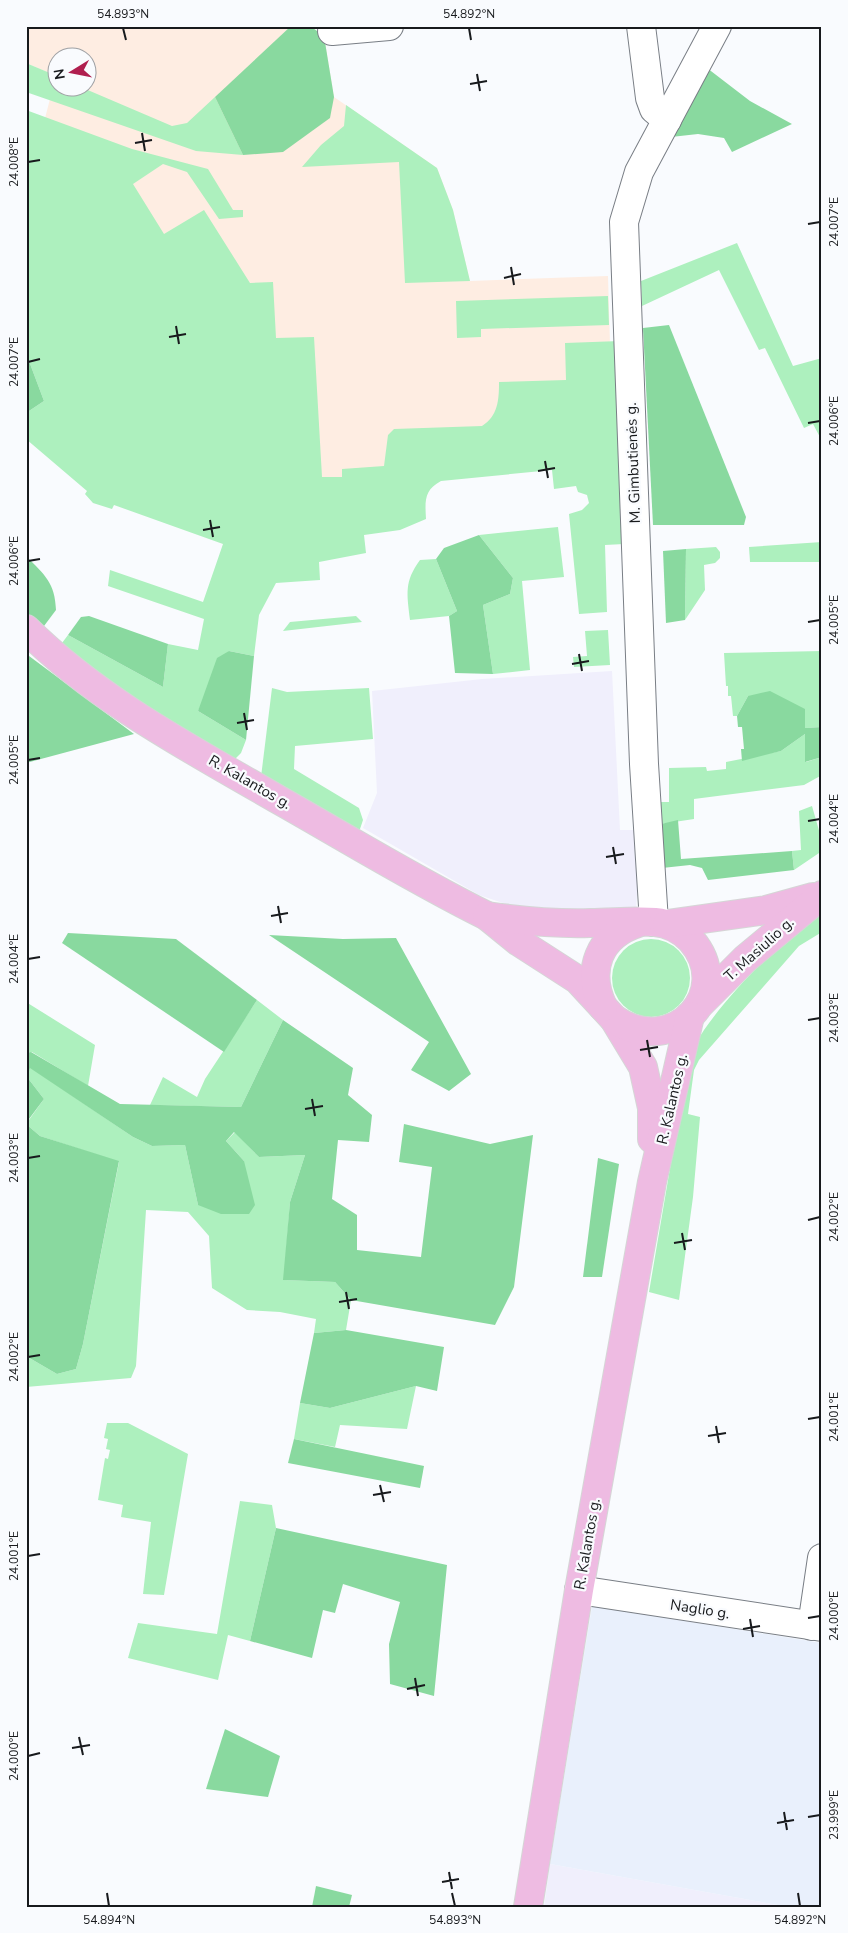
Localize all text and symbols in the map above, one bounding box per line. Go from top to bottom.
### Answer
text: 54.893°N [97,6,149,22]
text: 54.892°N [443,6,495,22]
north arrow [48,48,98,98]
text: N [49,67,70,81]
text: 24.008°E [6,137,22,187]
text: 24.007°E [826,197,842,247]
text: 24.007°E [6,337,22,387]
text: 24.006°E [826,396,842,446]
street label: M. Gimbutienės g. [621,402,645,524]
text: 24.006°E [6,536,22,586]
text: 24.005°E [826,595,842,645]
text: 24.005°E [6,735,22,785]
street label: R. Kalantos g. [205,750,295,814]
text: 24.004°E [826,794,842,844]
street label: T. Masiulio g. [720,912,798,986]
text: 24.004°E [6,934,22,984]
text: 24.003°E [826,993,842,1043]
street label: R. Kalantos g. [652,1052,692,1146]
text: 24.003°E [6,1133,22,1183]
text: 24.002°E [826,1192,842,1242]
text: 24.002°E [6,1332,22,1382]
text: 24.001°E [826,1392,842,1442]
street label: R. Kalantos g. [569,1497,605,1591]
text: 24.001°E [6,1531,22,1581]
text: 24.000°E [826,1591,842,1641]
street label: Naglio g. [669,1594,731,1624]
text: 24.000°E [6,1731,22,1781]
text: 23.999°E [826,1790,842,1840]
text: 54.894°N [83,1912,135,1928]
text: 54.893°N [429,1912,481,1928]
text: 54.892°N [774,1912,826,1928]

